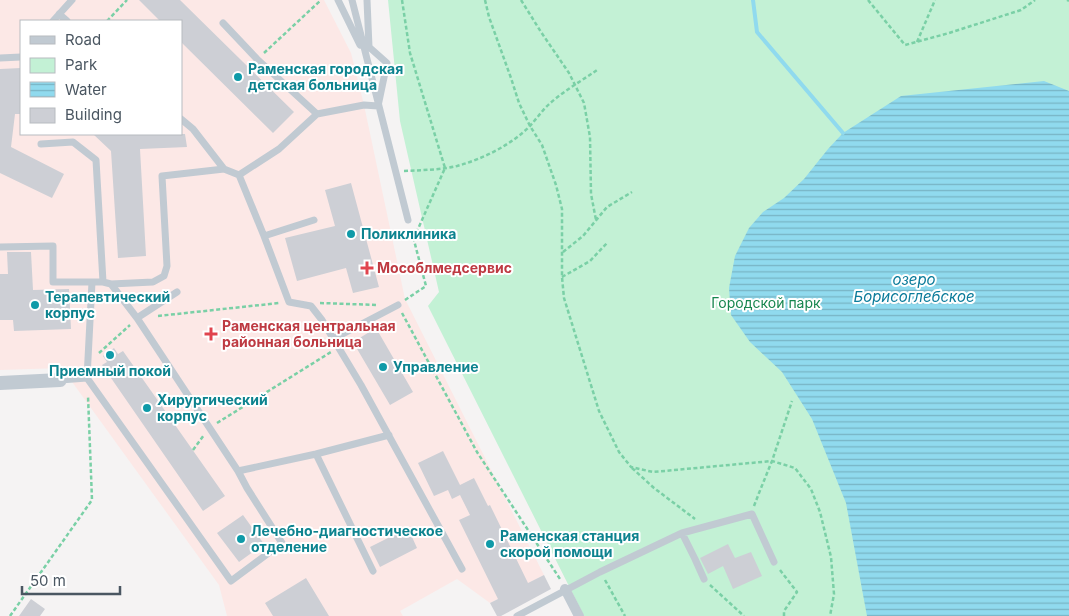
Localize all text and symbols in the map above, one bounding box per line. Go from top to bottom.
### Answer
legend [20,20,182,135]
text: Road [65,30,101,49]
text: Park [65,55,98,74]
place label: Раменская городская детская больница [248,60,403,93]
marker: Раменская городская детская больница [232,71,244,83]
text: Water [65,80,107,99]
text: Building [65,105,122,124]
place label: Поликлиника [361,225,456,242]
marker: Поликлиника [345,228,357,240]
place label: Мособлмедсервис [377,259,512,276]
marker: Мособлмедсервис [361,262,373,274]
water label: озеро Борисоглебское [853,270,975,306]
place label: Терапевтический корпус [45,288,170,321]
park label: Городской парк [711,294,821,311]
marker: Терапевтический корпус [29,299,41,311]
place label: Раменская центральная районная больница [222,317,396,350]
marker: Раменская центральная районная больница [204,327,218,341]
marker: Приемный покой [104,349,116,361]
place label: Управление [393,358,478,375]
marker: Управление [377,361,389,373]
place label: Приемный покой [49,362,171,379]
place label: Хирургический корпус [157,391,268,424]
marker: Хирургический корпус [141,402,153,414]
place label: Лечебно-диагностическое отделение [251,522,443,555]
place label: Раменская станция скорой помощи [500,527,639,560]
marker: Лечебно-диагностическое отделение [235,533,247,545]
marker: Раменская станция скорой помощи [484,538,496,550]
scale bar [22,564,120,596]
text: 50 m [30,571,66,590]

